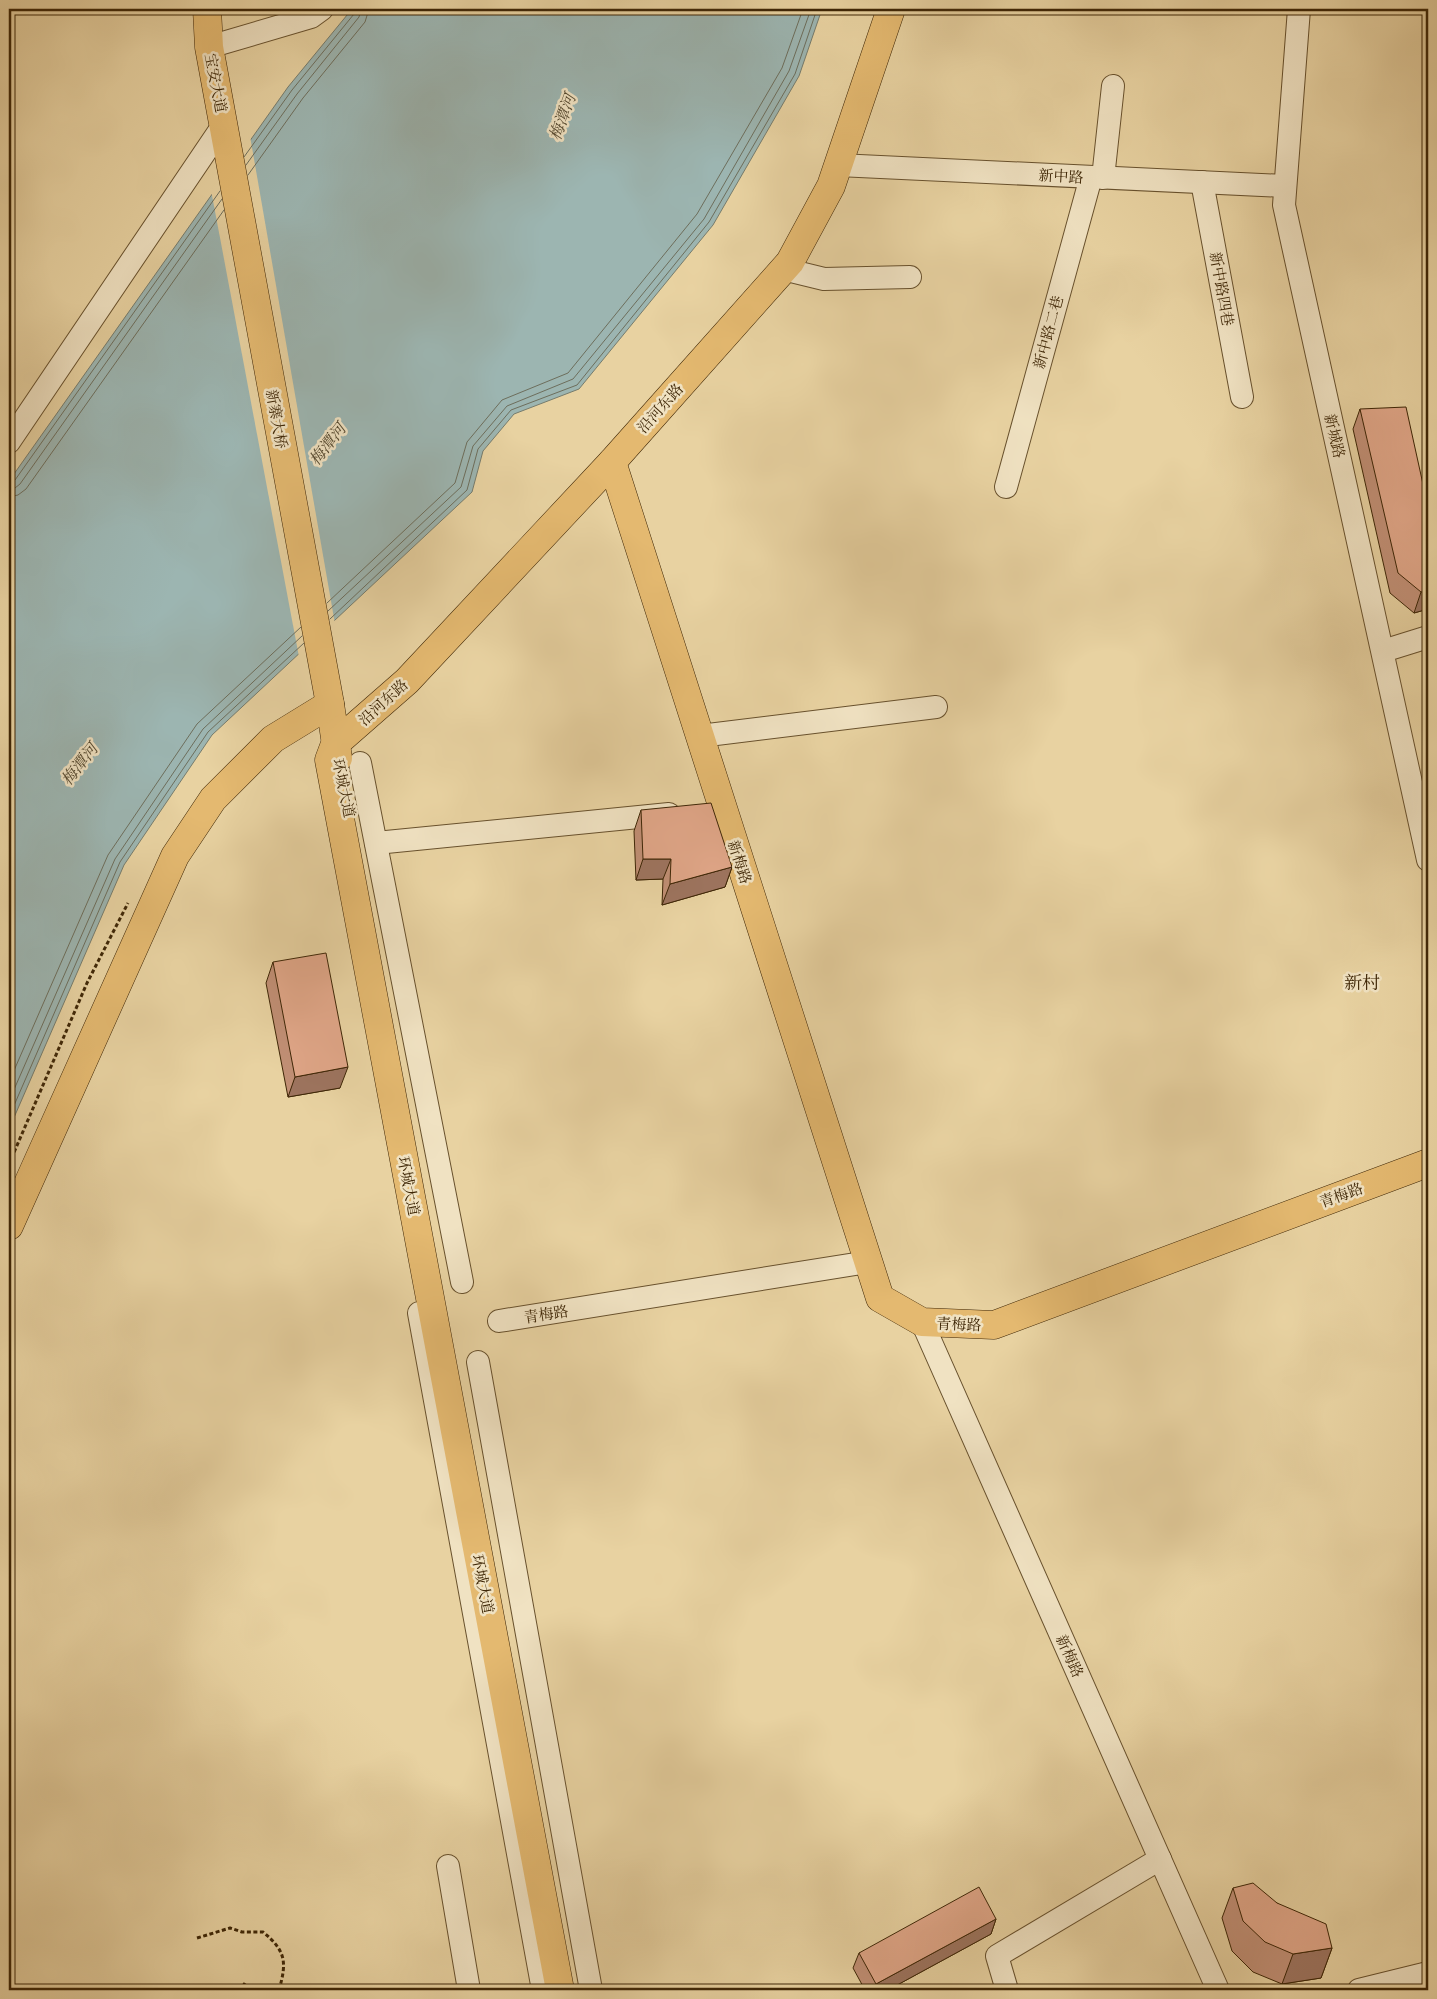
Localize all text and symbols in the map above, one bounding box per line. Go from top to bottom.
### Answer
street label: 宝安大道 [200,52,232,114]
water label: 梅潭河 [543,88,583,144]
street label: 新中路 [1038,164,1084,188]
street label: 新中路四巷 [1205,250,1239,328]
street label: 新中路二巷 [1028,293,1068,371]
street label: 沿河东路 [632,379,688,437]
street label: 新寨大桥 [261,388,293,450]
street label: 新城路 [1320,412,1350,460]
water label: 梅潭河 [303,415,353,470]
street label: 沿河东路 [354,674,412,730]
water label: 梅潭河 [55,735,105,790]
street label: 环城大道 [327,756,361,820]
street label: 新梅路 [723,837,757,887]
district label: 新村 [1344,969,1380,996]
street label: 环城大道 [393,1155,425,1217]
street label: 青梅路 [1316,1177,1366,1213]
street label: 青梅路 [522,1300,570,1328]
street label: 青梅路 [936,1313,982,1335]
street label: 环城大道 [467,1553,499,1615]
street label: 新梅路 [1051,1631,1089,1681]

